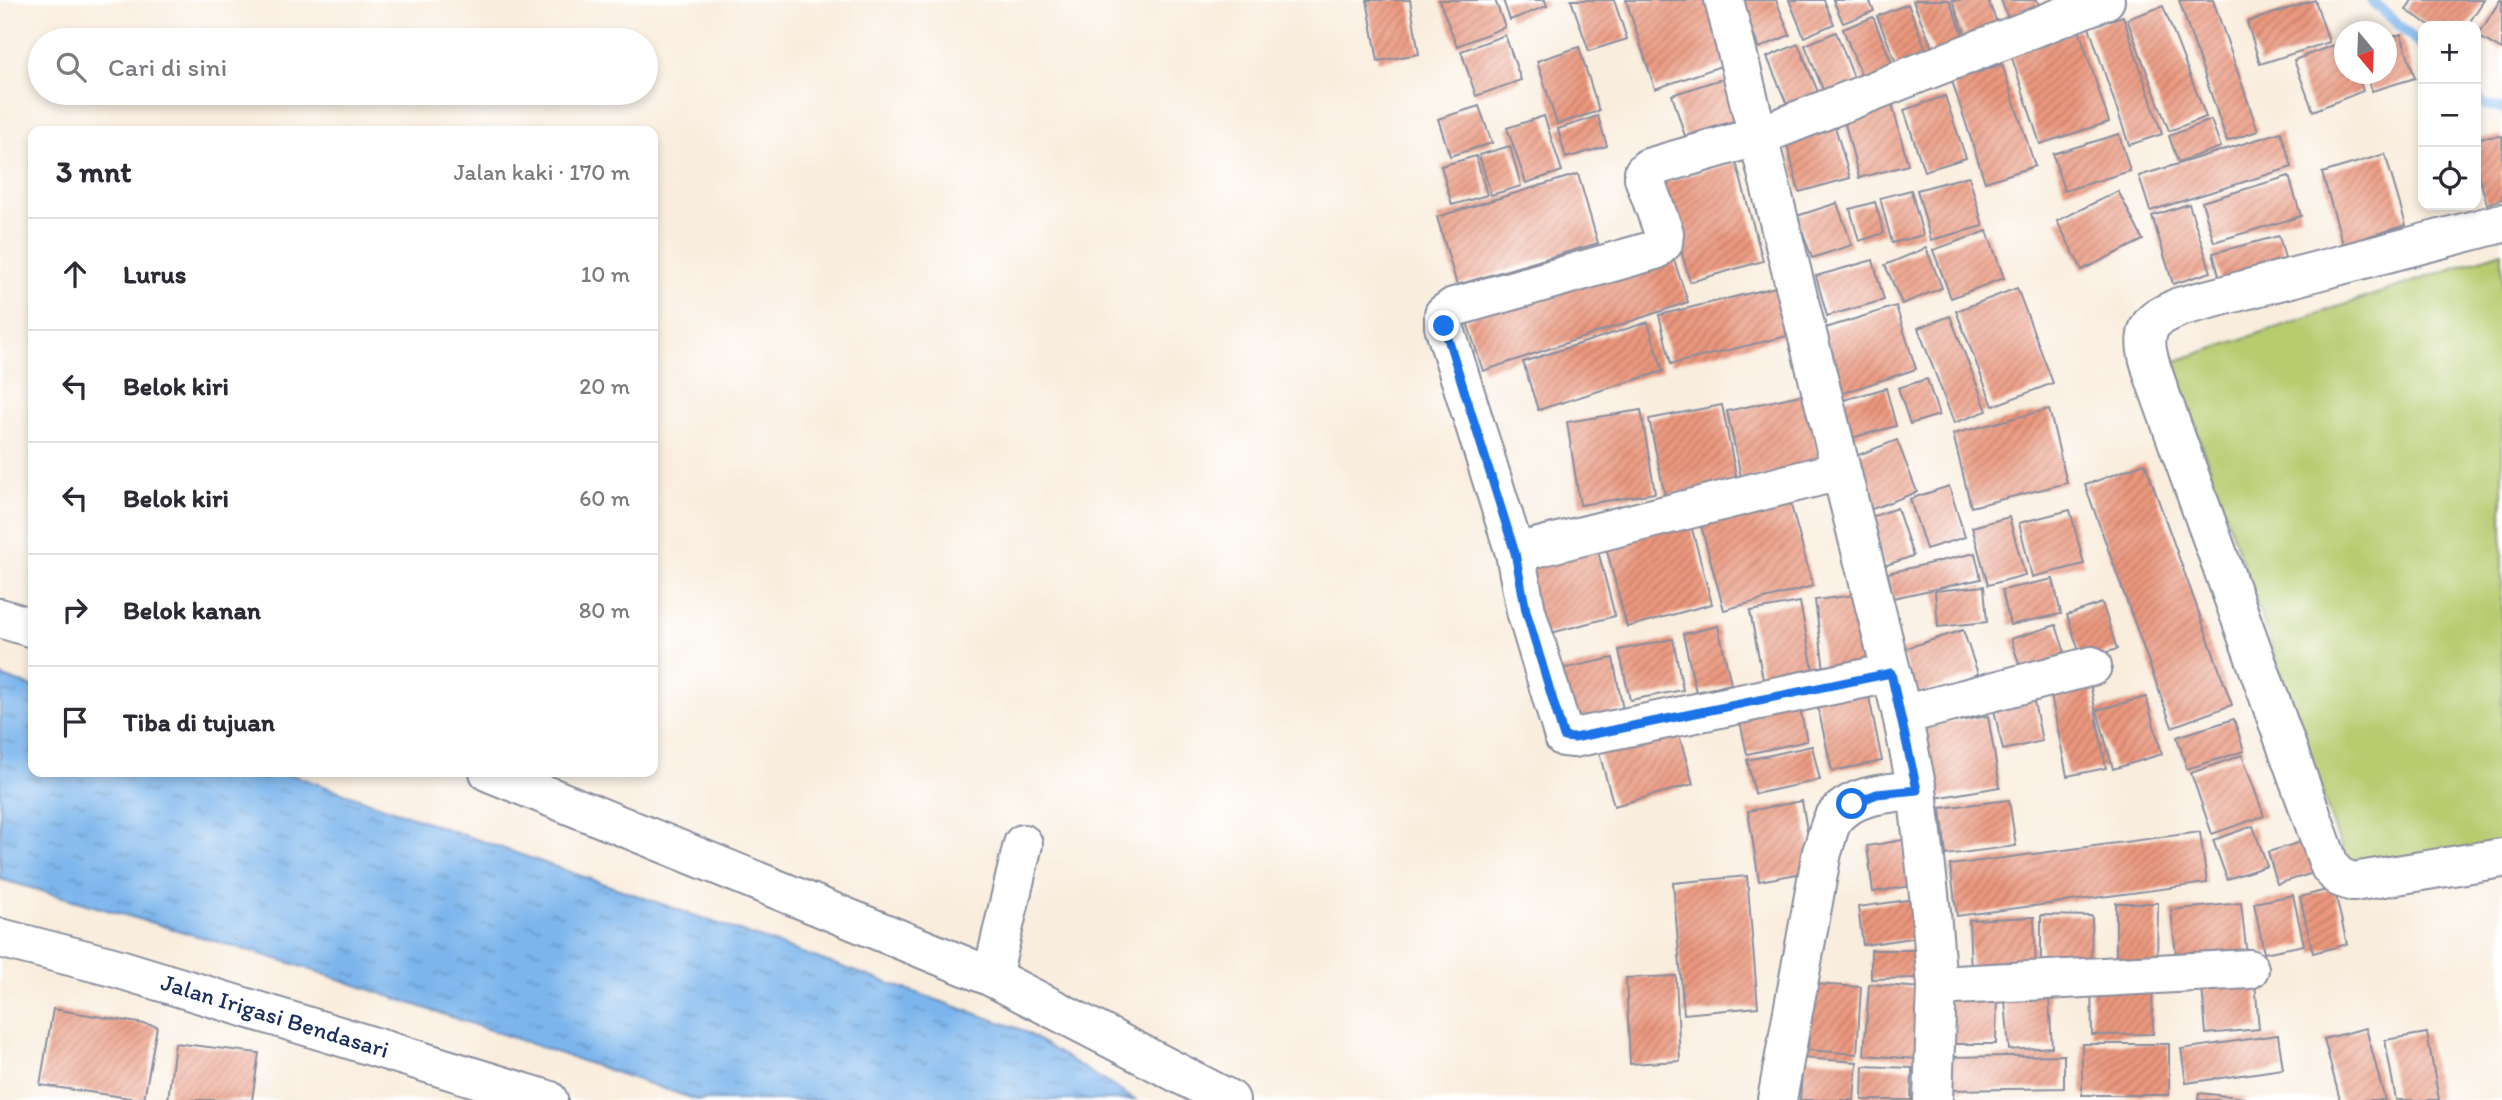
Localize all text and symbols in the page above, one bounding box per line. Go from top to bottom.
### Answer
north arrow [2334,21,2397,84]
map controls [2418,21,2481,210]
button: + [2418,21,2481,84]
search box [28,28,658,105]
icon: search [52,48,90,86]
text: Cari di sini [108,51,227,83]
button: − [2418,84,2481,147]
button: locate [2418,147,2481,210]
text: 3 mnt [56,153,132,190]
text: Jalan kaki · 170 m [454,158,630,186]
icon: ahead [56,255,94,293]
text: Lurus [123,258,186,290]
text: 10 m [581,260,630,288]
route end [1428,310,1459,341]
icon: left [56,367,94,405]
text: Belok kiri [123,370,229,402]
text: 20 m [579,372,630,400]
icon: left [56,479,94,517]
text: Belok kiri [123,482,229,514]
text: 60 m [579,484,630,512]
icon: right [56,591,94,629]
text: Belok kanan [123,594,261,626]
text: 80 m [579,596,630,624]
icon: arrive [56,703,94,741]
text: Tiba di tujuan [123,706,275,738]
route start [1836,788,1867,819]
street label: Jalan Irigasi Bendasari [158,967,393,1064]

